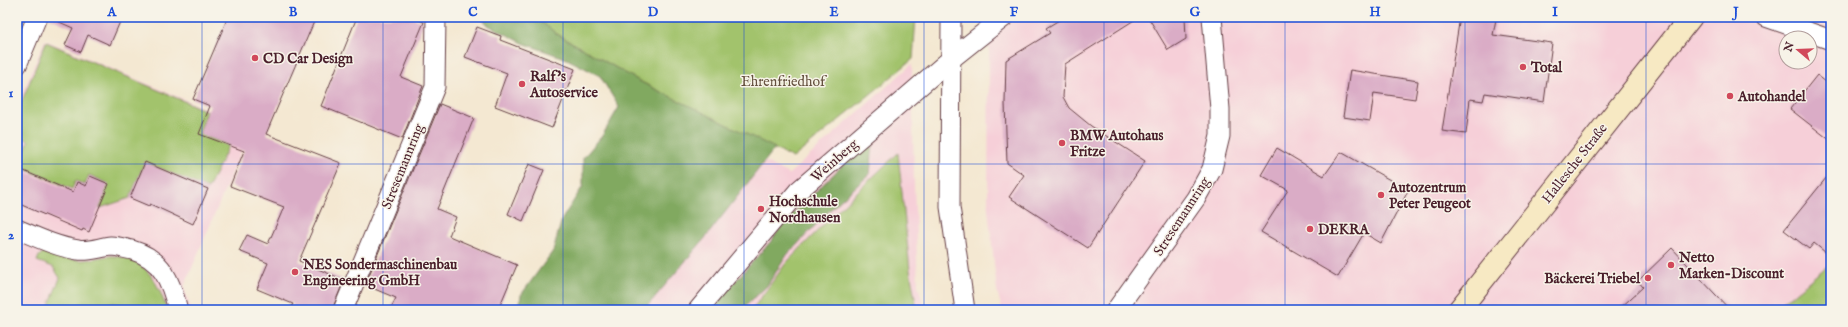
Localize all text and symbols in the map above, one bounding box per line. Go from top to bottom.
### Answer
text: A [107,4,118,21]
text: B [289,4,298,21]
text: C [468,4,478,21]
text: D [648,4,659,21]
text: E [829,4,839,21]
text: F [1010,4,1019,21]
text: G [1190,4,1201,21]
text: H [1369,4,1381,21]
text: I [1552,4,1558,21]
text: J [1731,4,1739,21]
north arrow [1778,30,1818,70]
text: N [1781,40,1798,55]
place label: CD Car Design [263,50,353,68]
marker: CD Car Design [250,53,260,63]
place label: Total [1530,59,1563,77]
marker: Total [1518,62,1528,72]
place label: Ralf's Autoservice [529,68,598,102]
park label: Ehrenfriedhof [741,73,828,91]
marker: Ralf's Autoservice [517,79,527,89]
text: 1 [9,85,14,102]
place label: Autohandel [1737,88,1807,106]
marker: Autohandel [1725,91,1735,101]
street label: Hallesche Straße [1538,120,1612,207]
street label: Stresemannring [378,121,428,212]
place label: BMW Autohaus Fritze [1070,127,1164,161]
street label: Weinberg [807,135,862,186]
marker: BMW Autohaus Fritze [1057,138,1067,148]
street label: Stresemannring [1150,173,1214,259]
place label: Autozentrum Peter Peugeot [1388,179,1471,213]
marker: Autozentrum Peter Peugeot [1376,190,1386,200]
place label: Hochschule Nordhausen [768,193,841,227]
marker: Hochschule Nordhausen [756,204,766,214]
place label: DEKRA [1318,221,1370,239]
marker: DEKRA [1305,224,1315,234]
text: 2 [8,227,14,244]
place label: Netto Marken-Discount [1678,249,1784,283]
place label: NES Sondermaschinenbau Engineering GmbH [302,256,458,290]
marker: Netto Marken-Discount [1666,260,1676,270]
marker: NES Sondermaschinenbau Engineering GmbH [290,267,300,277]
place label: Bäckerei Triebel [1544,270,1641,288]
marker: Bäckerei Triebel [1643,273,1653,283]

